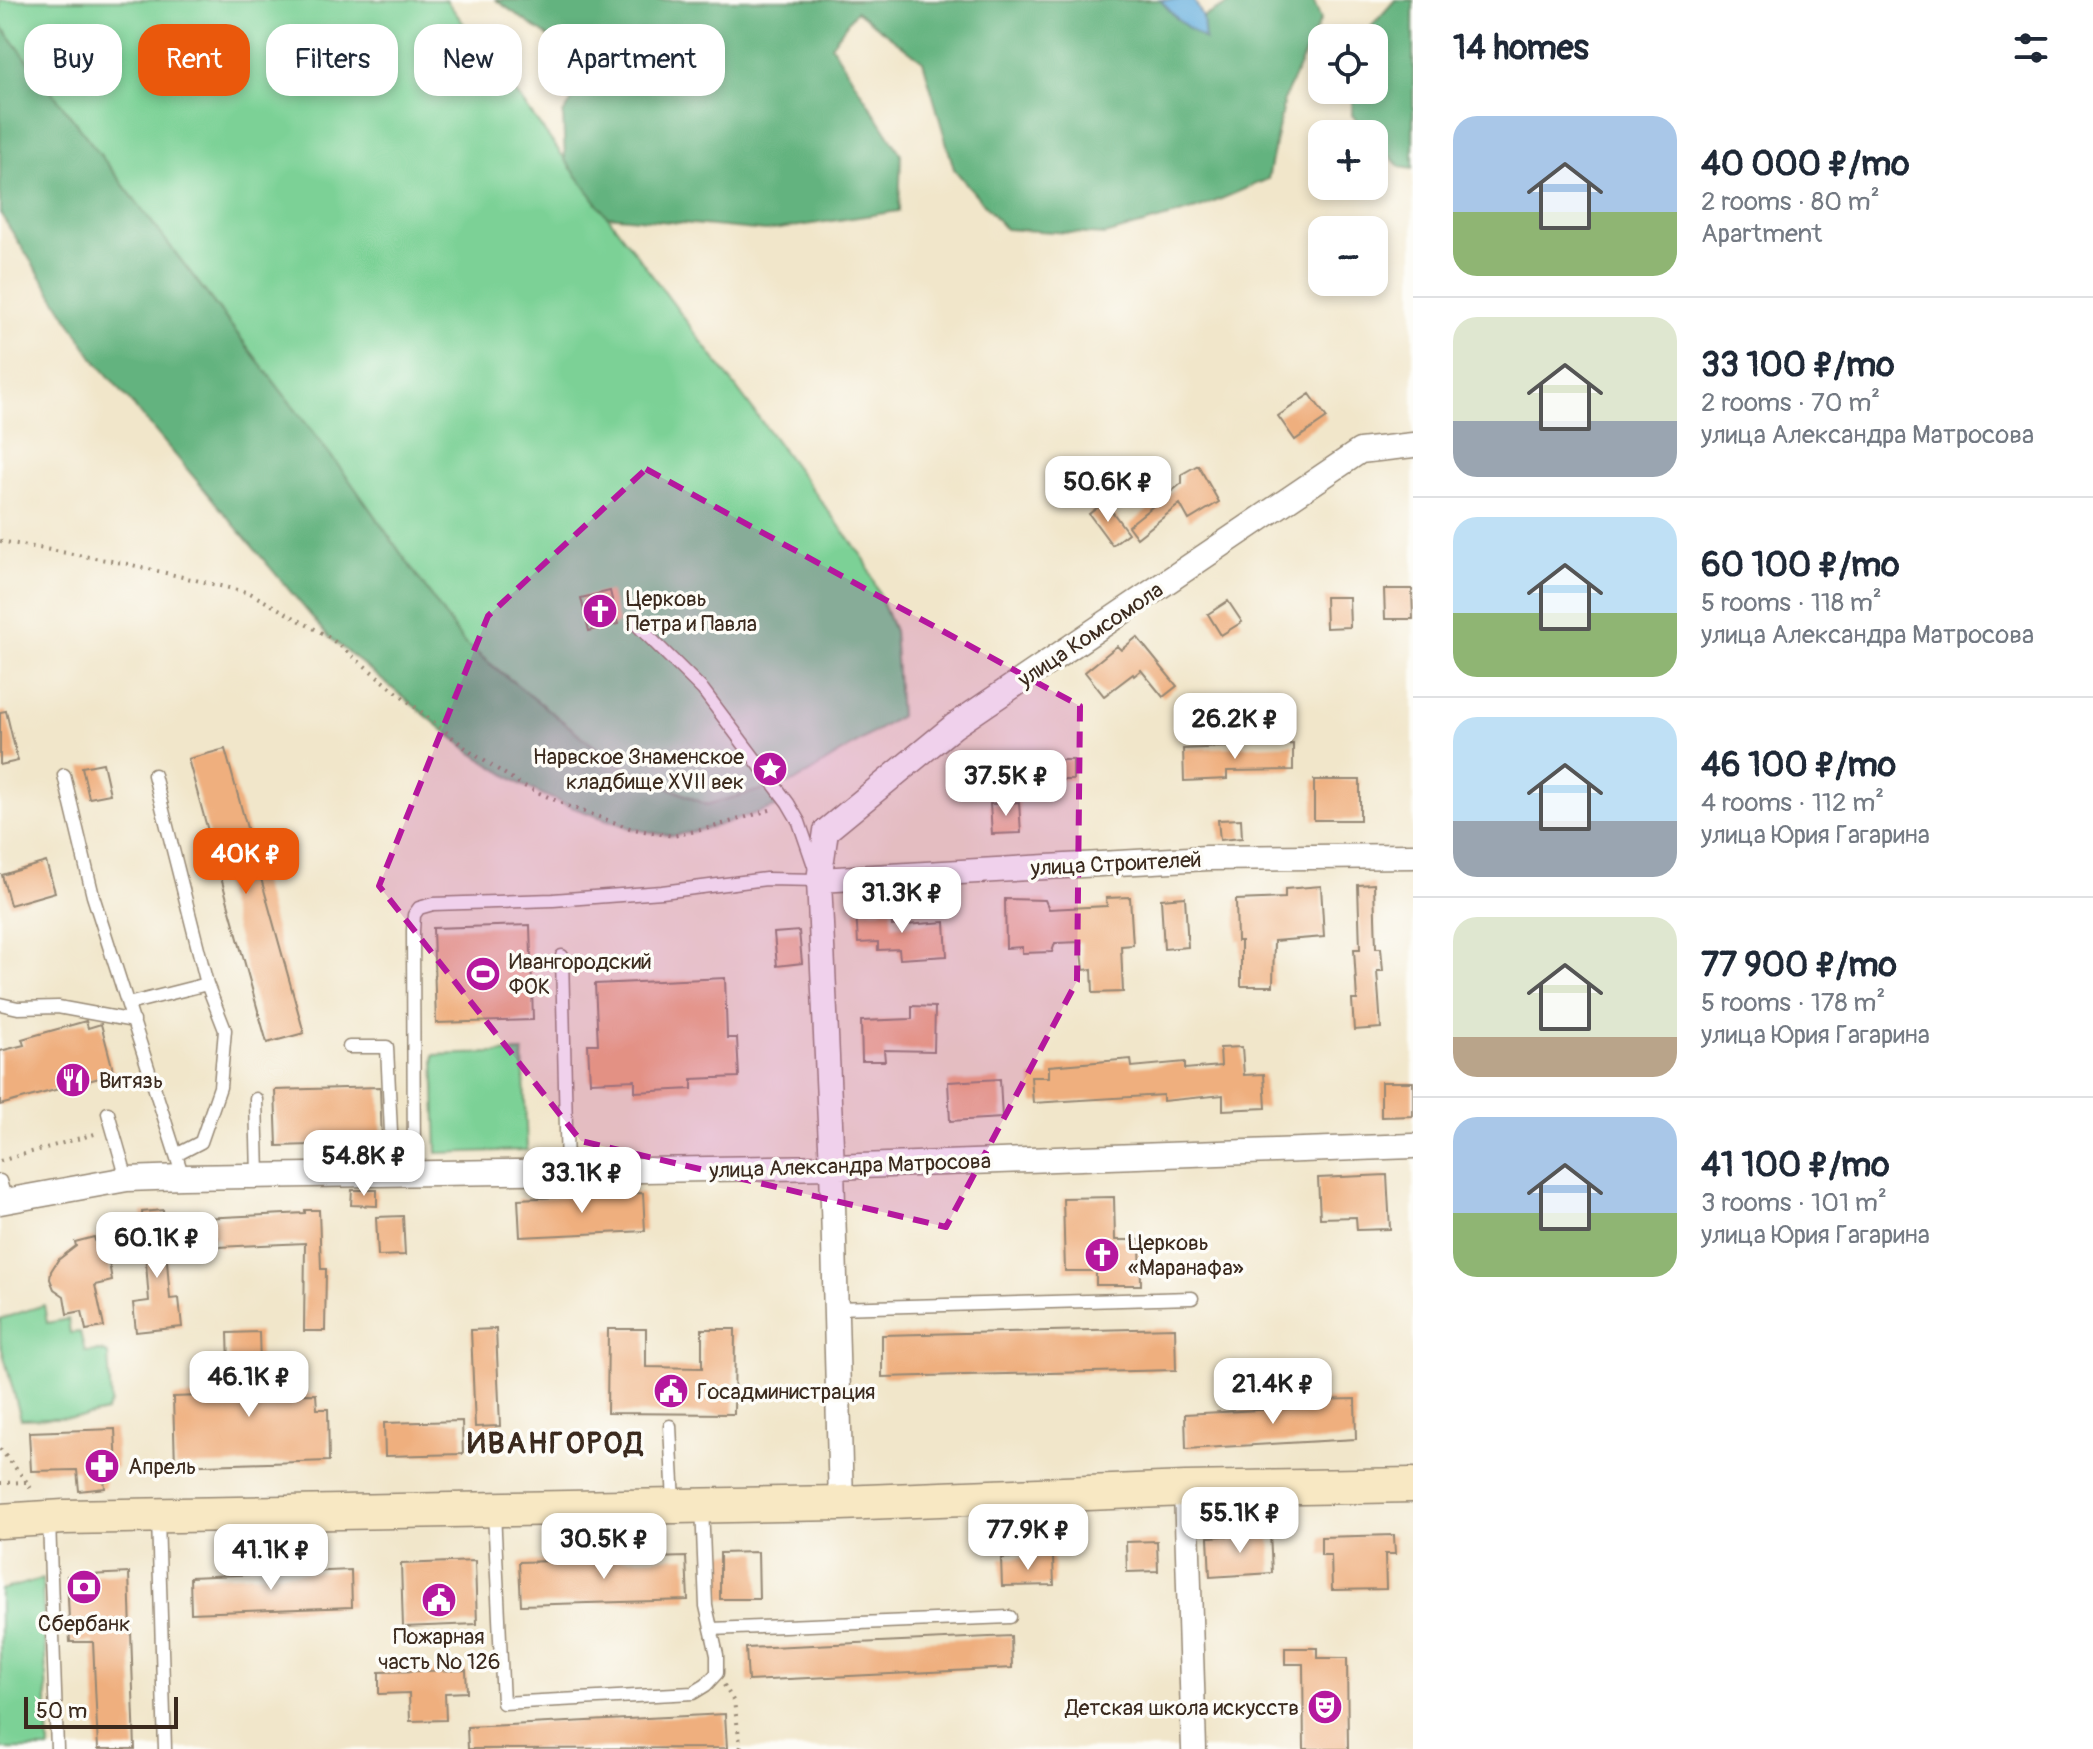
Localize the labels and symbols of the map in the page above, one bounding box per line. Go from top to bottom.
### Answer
pin: 50.6K ₽ [1034,456,1182,524]
street label: улица Комсомола [1012,576,1169,694]
place label: Церковь Петра и Павла [626,585,757,638]
church icon: Церковь Петра и Павла [581,592,619,630]
pin: 26.2K ₽ [1161,693,1309,761]
place label: Нарвское Знаменское кладбище XVII век [533,743,744,796]
place icon: Нарвское Знаменское кладбище XVII век [751,750,789,788]
pin: 37.5K ₽ [932,750,1080,818]
pin: 40K ₽ [190,828,302,896]
street label: улица Строителей [1029,846,1202,883]
pin: 31.3K ₽ [828,867,976,935]
place label: Ивангородский ФОК [509,948,652,1001]
sports icon: Ивангородский ФОК [464,955,502,993]
restaurant icon: Витязь [54,1061,92,1099]
place label: Витязь [99,1067,163,1095]
pin: 54.8K ₽ [290,1130,438,1198]
pin: 33.1K ₽ [508,1147,656,1215]
street label: улица Александра Матросова [708,1147,991,1185]
pin: 60.1K ₽ [83,1212,231,1280]
place label: Церковь «Маранафа» [1128,1229,1244,1282]
church icon: Церковь «Маранафа» [1083,1236,1121,1274]
pin: 46.1K ₽ [175,1351,323,1419]
pin: 21.4K ₽ [1199,1358,1347,1426]
public building icon: Госадминистрация [652,1372,690,1410]
place label: Госадминистрация [697,1378,875,1406]
district label: ИВАНГОРОД [468,1425,644,1462]
pharmacy icon: Апрель [83,1447,121,1485]
place label: Апрель [128,1453,196,1481]
pin: 55.1K ₽ [1166,1487,1314,1555]
pin: 77.9K ₽ [954,1504,1102,1572]
pin: 30.5K ₽ [530,1513,678,1581]
pin: 41.1K ₽ [197,1524,345,1592]
bank icon: Сбербанк [65,1568,103,1606]
public building icon: Пожарная часть № 126 [420,1581,458,1619]
place label: Сбербанк [38,1610,130,1638]
place label: Пожарная часть № 126 [377,1623,501,1676]
theatre icon: Детская школа искусств [1306,1688,1344,1726]
scale bar [24,1693,178,1729]
place label: Детская школа искусств [1064,1694,1299,1722]

